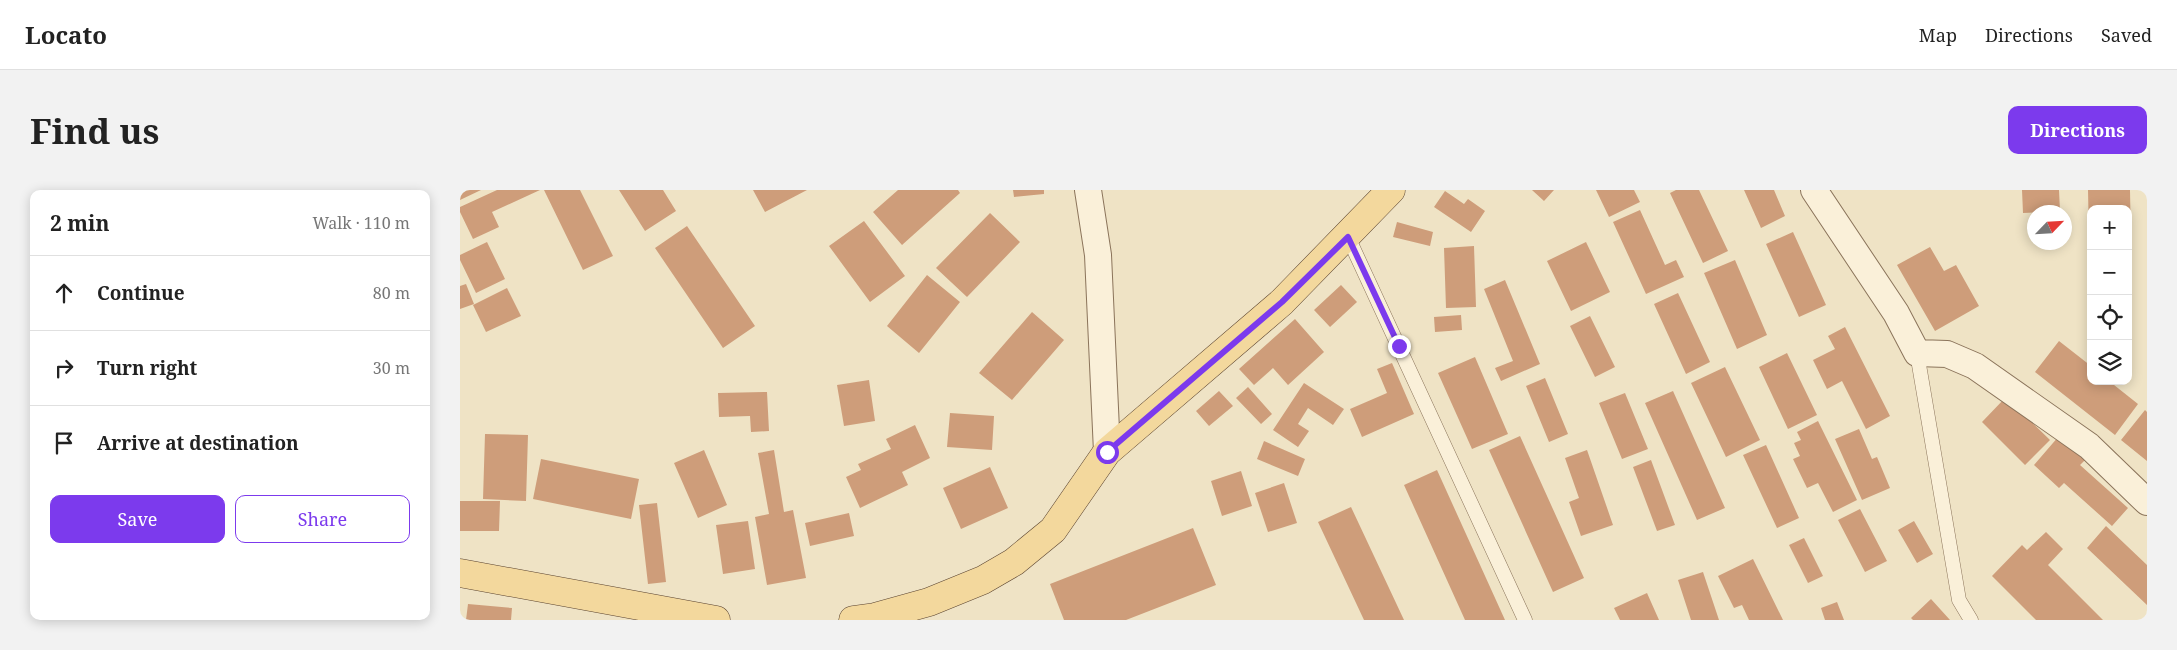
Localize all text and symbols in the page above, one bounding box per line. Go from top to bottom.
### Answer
text: Locato [25,18,107,51]
text: Map [1919,23,1957,47]
text: Directions [1985,23,2073,47]
text: Saved [2101,23,2152,47]
button: Directions [2008,106,2147,154]
text: Find us [30,107,159,154]
north arrow [2027,205,2072,250]
map controls [2087,205,2132,385]
button: + [2087,205,2132,250]
text: 2 min [50,209,109,237]
text: Walk · 110 m [313,212,410,234]
button: − [2087,250,2132,295]
icon: ahead [50,279,78,307]
text: Continue [97,280,185,306]
text: 80 m [373,282,410,304]
button: locate [2087,295,2132,340]
route end [1388,335,1411,358]
button: layers [2087,340,2132,385]
icon: right [50,354,78,382]
text: Turn right [97,355,197,381]
text: 30 m [373,357,410,379]
icon: arrive [50,429,78,457]
text: Arrive at destination [97,430,299,456]
route start [1096,441,1119,464]
button: Save [50,495,225,543]
button: Share [235,495,410,543]

